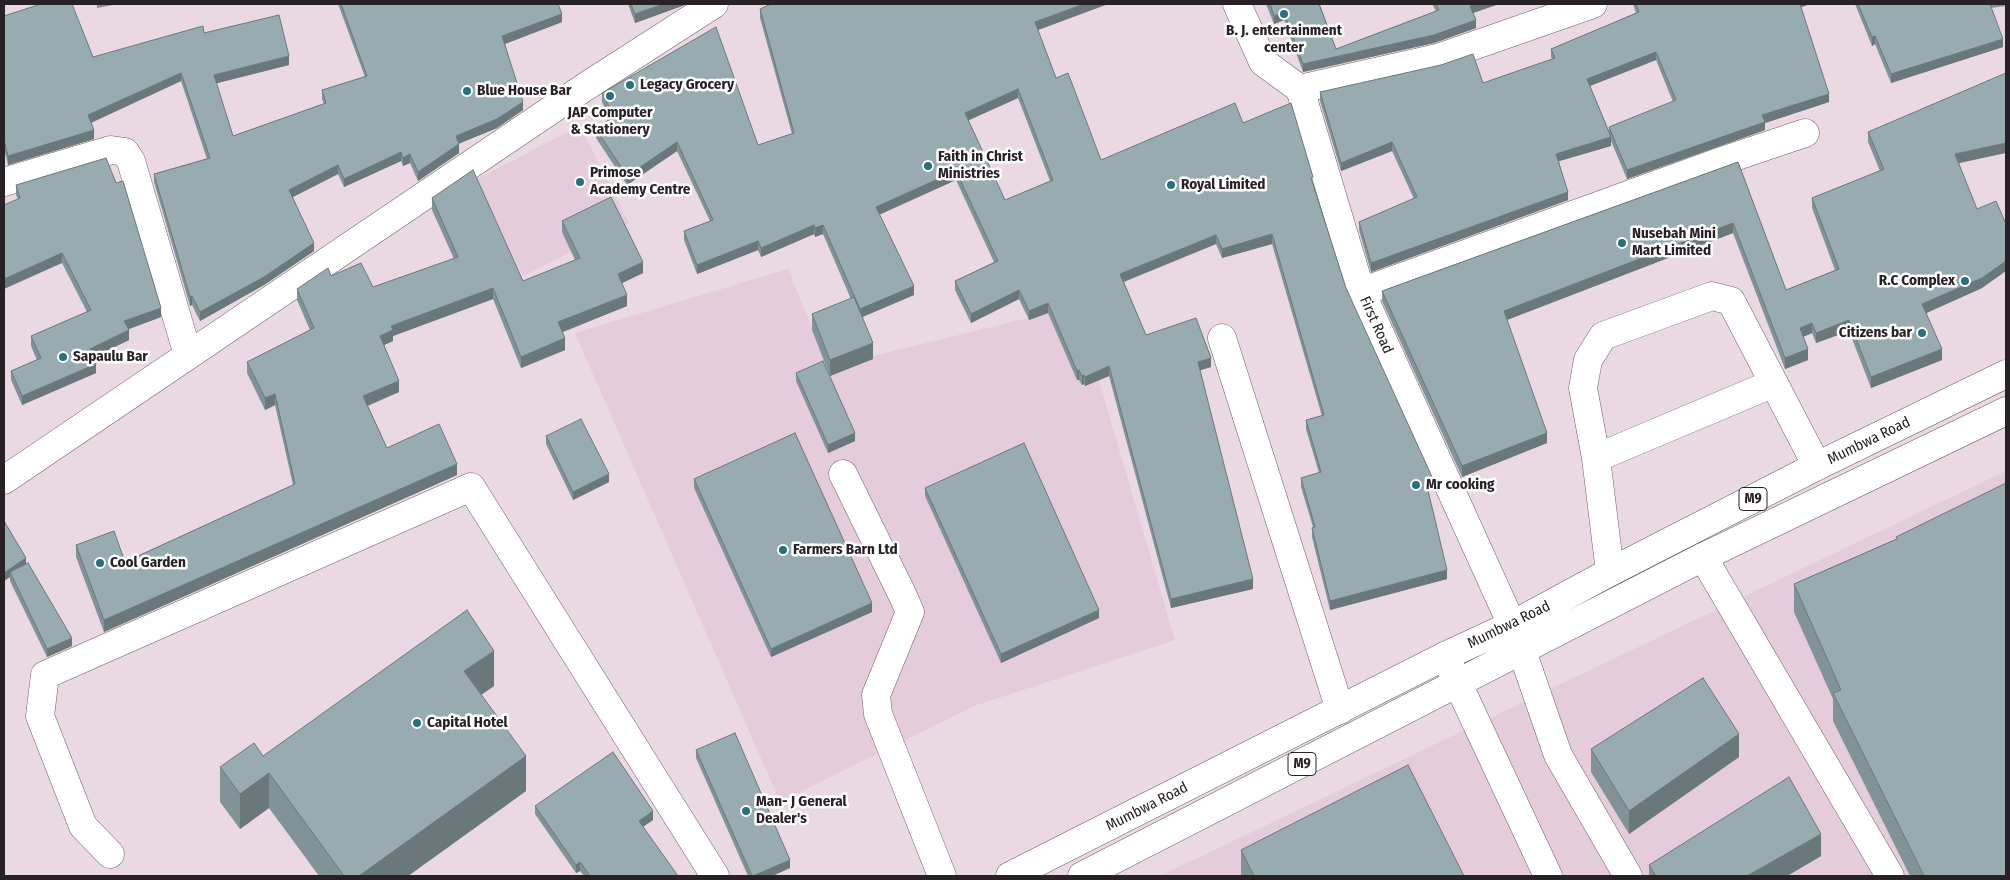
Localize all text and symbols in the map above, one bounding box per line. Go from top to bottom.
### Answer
marker: B. J. entertainment center [1278,8,1290,20]
place label: B. J. entertainment center [1226,22,1342,57]
place label: Legacy Grocery [640,76,734,94]
marker: Legacy Grocery [624,79,636,91]
place label: Blue House Bar [477,82,571,100]
marker: Blue House Bar [461,85,473,97]
marker: JAP Computer & Stationery [604,90,616,102]
place label: JAP Computer & Stationery [568,104,652,139]
place label: Faith in Christ Ministries [938,148,1023,183]
marker: Faith in Christ Ministries [922,160,934,172]
place label: Primose Academy Centre [590,164,690,199]
marker: Primose Academy Centre [574,176,586,188]
place label: Royal Limited [1181,176,1265,194]
marker: Royal Limited [1165,179,1177,191]
place label: Nusebah Mini Mart Limited [1632,225,1716,260]
marker: Nusebah Mini Mart Limited [1616,237,1628,249]
place label: R.C Complex [1879,272,1955,290]
marker: R.C Complex [1959,275,1971,287]
street label: First Road [1355,294,1397,356]
place label: Citizens bar [1839,324,1912,342]
marker: Citizens bar [1916,327,1928,339]
place label: Sapaulu Bar [73,348,148,366]
marker: Sapaulu Bar [57,351,69,363]
street label: Mumbwa Road [1825,413,1913,469]
place label: Mr cooking [1426,476,1495,494]
marker: Mr cooking [1410,479,1422,491]
road number: M9 [1739,488,1767,510]
place label: Farmers Barn Ltd [793,541,898,559]
marker: Farmers Barn Ltd [777,544,789,556]
place label: Cool Garden [110,554,186,572]
marker: Cool Garden [94,557,106,569]
street label: Mumbwa Road [1465,597,1553,653]
place label: Capital Hotel [427,714,508,732]
marker: Capital Hotel [411,717,423,729]
road number: M9 [1288,752,1316,776]
street label: Mumbwa Road [1103,779,1191,835]
place label: Man- J General Dealer's [756,793,847,828]
marker: Man- J General Dealer's [740,805,752,817]

